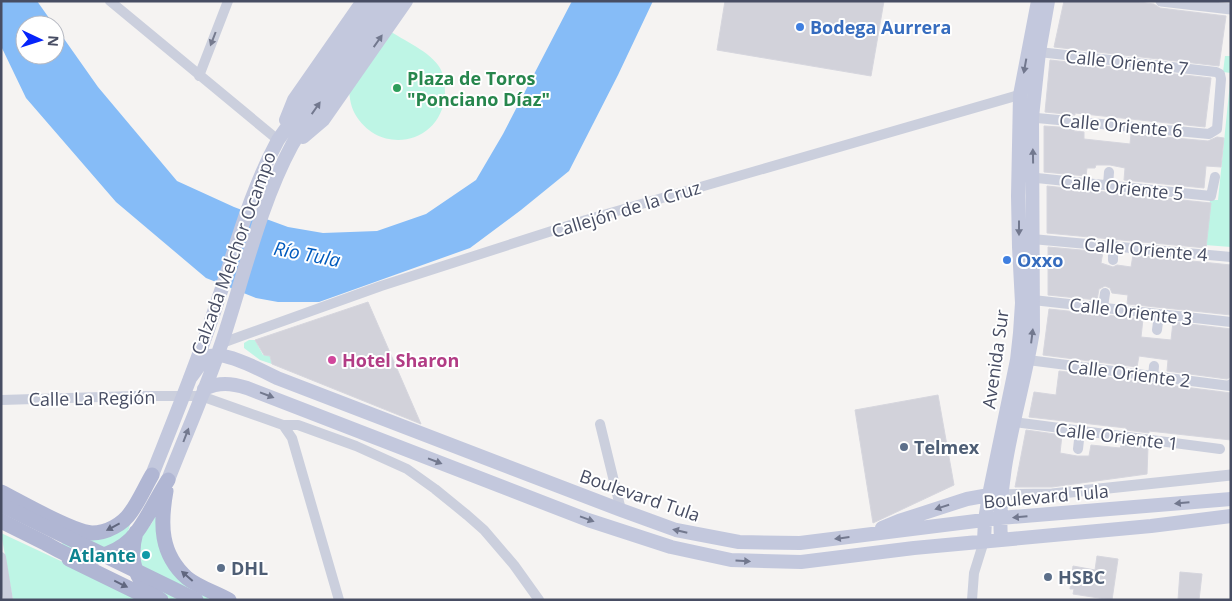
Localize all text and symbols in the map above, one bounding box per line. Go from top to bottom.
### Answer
north arrow [15,15,65,65]
place label: Bodega Aurrera [810,15,951,39]
marker: Bodega Aurrera [794,21,806,33]
one-way arrow [209,31,216,46]
one-way arrow [373,34,383,48]
text: N [44,35,63,47]
street label: Calle Oriente 7 [1064,44,1190,80]
one-way arrow [1021,59,1029,75]
place label: Plaza de Toros "Ponciano Díaz" [407,66,550,111]
marker: Plaza de Toros "Ponciano Díaz" [391,82,403,94]
one-way arrow [311,101,321,115]
street label: Calle Oriente 6 [1058,108,1184,142]
street label: Calzada Melchor Ocampo [185,148,281,358]
one-way arrow [1029,148,1037,164]
street label: Calle Oriente 5 [1059,169,1185,205]
street label: Callejón de la Cruz [548,175,704,243]
one-way arrow [1015,221,1023,237]
street label: Calle Oriente 4 [1083,232,1209,266]
water label: Río Tula [272,235,343,273]
place label: Oxxo [1017,248,1063,272]
marker: Oxxo [1001,254,1013,266]
street label: Calle Oriente 3 [1068,292,1194,330]
street label: Avenida Sur [976,307,1014,410]
one-way arrow [1028,328,1036,344]
place label: Hotel Sharon [342,348,459,372]
marker: Hotel Sharon [326,354,338,366]
street label: Calle Oriente 2 [1066,354,1192,392]
street label: Calle La Región [28,385,156,411]
one-way arrow [260,392,274,400]
street label: Calle Oriente 1 [1054,417,1180,455]
one-way arrow [183,427,190,442]
place label: Telmex [914,435,980,459]
marker: Telmex [898,441,910,453]
one-way arrow [428,457,443,465]
street label: Boulevard Tula [577,463,703,527]
street label: Boulevard Tula [982,479,1110,513]
one-way arrow [1174,499,1190,507]
one-way arrow [934,504,949,511]
one-way arrow [1012,513,1028,521]
one-way arrow [579,516,594,523]
one-way arrow [105,523,120,531]
one-way arrow [673,527,688,535]
one-way arrow [833,534,849,542]
place label: Atlante [69,543,136,567]
marker: Atlante [140,549,152,561]
place label: DHL [231,556,268,580]
one-way arrow [735,557,751,565]
marker: DHL [215,562,227,574]
place label: HSBC [1058,565,1105,589]
one-way arrow [180,570,193,581]
marker: HSBC [1042,571,1054,583]
one-way arrow [114,580,128,588]

